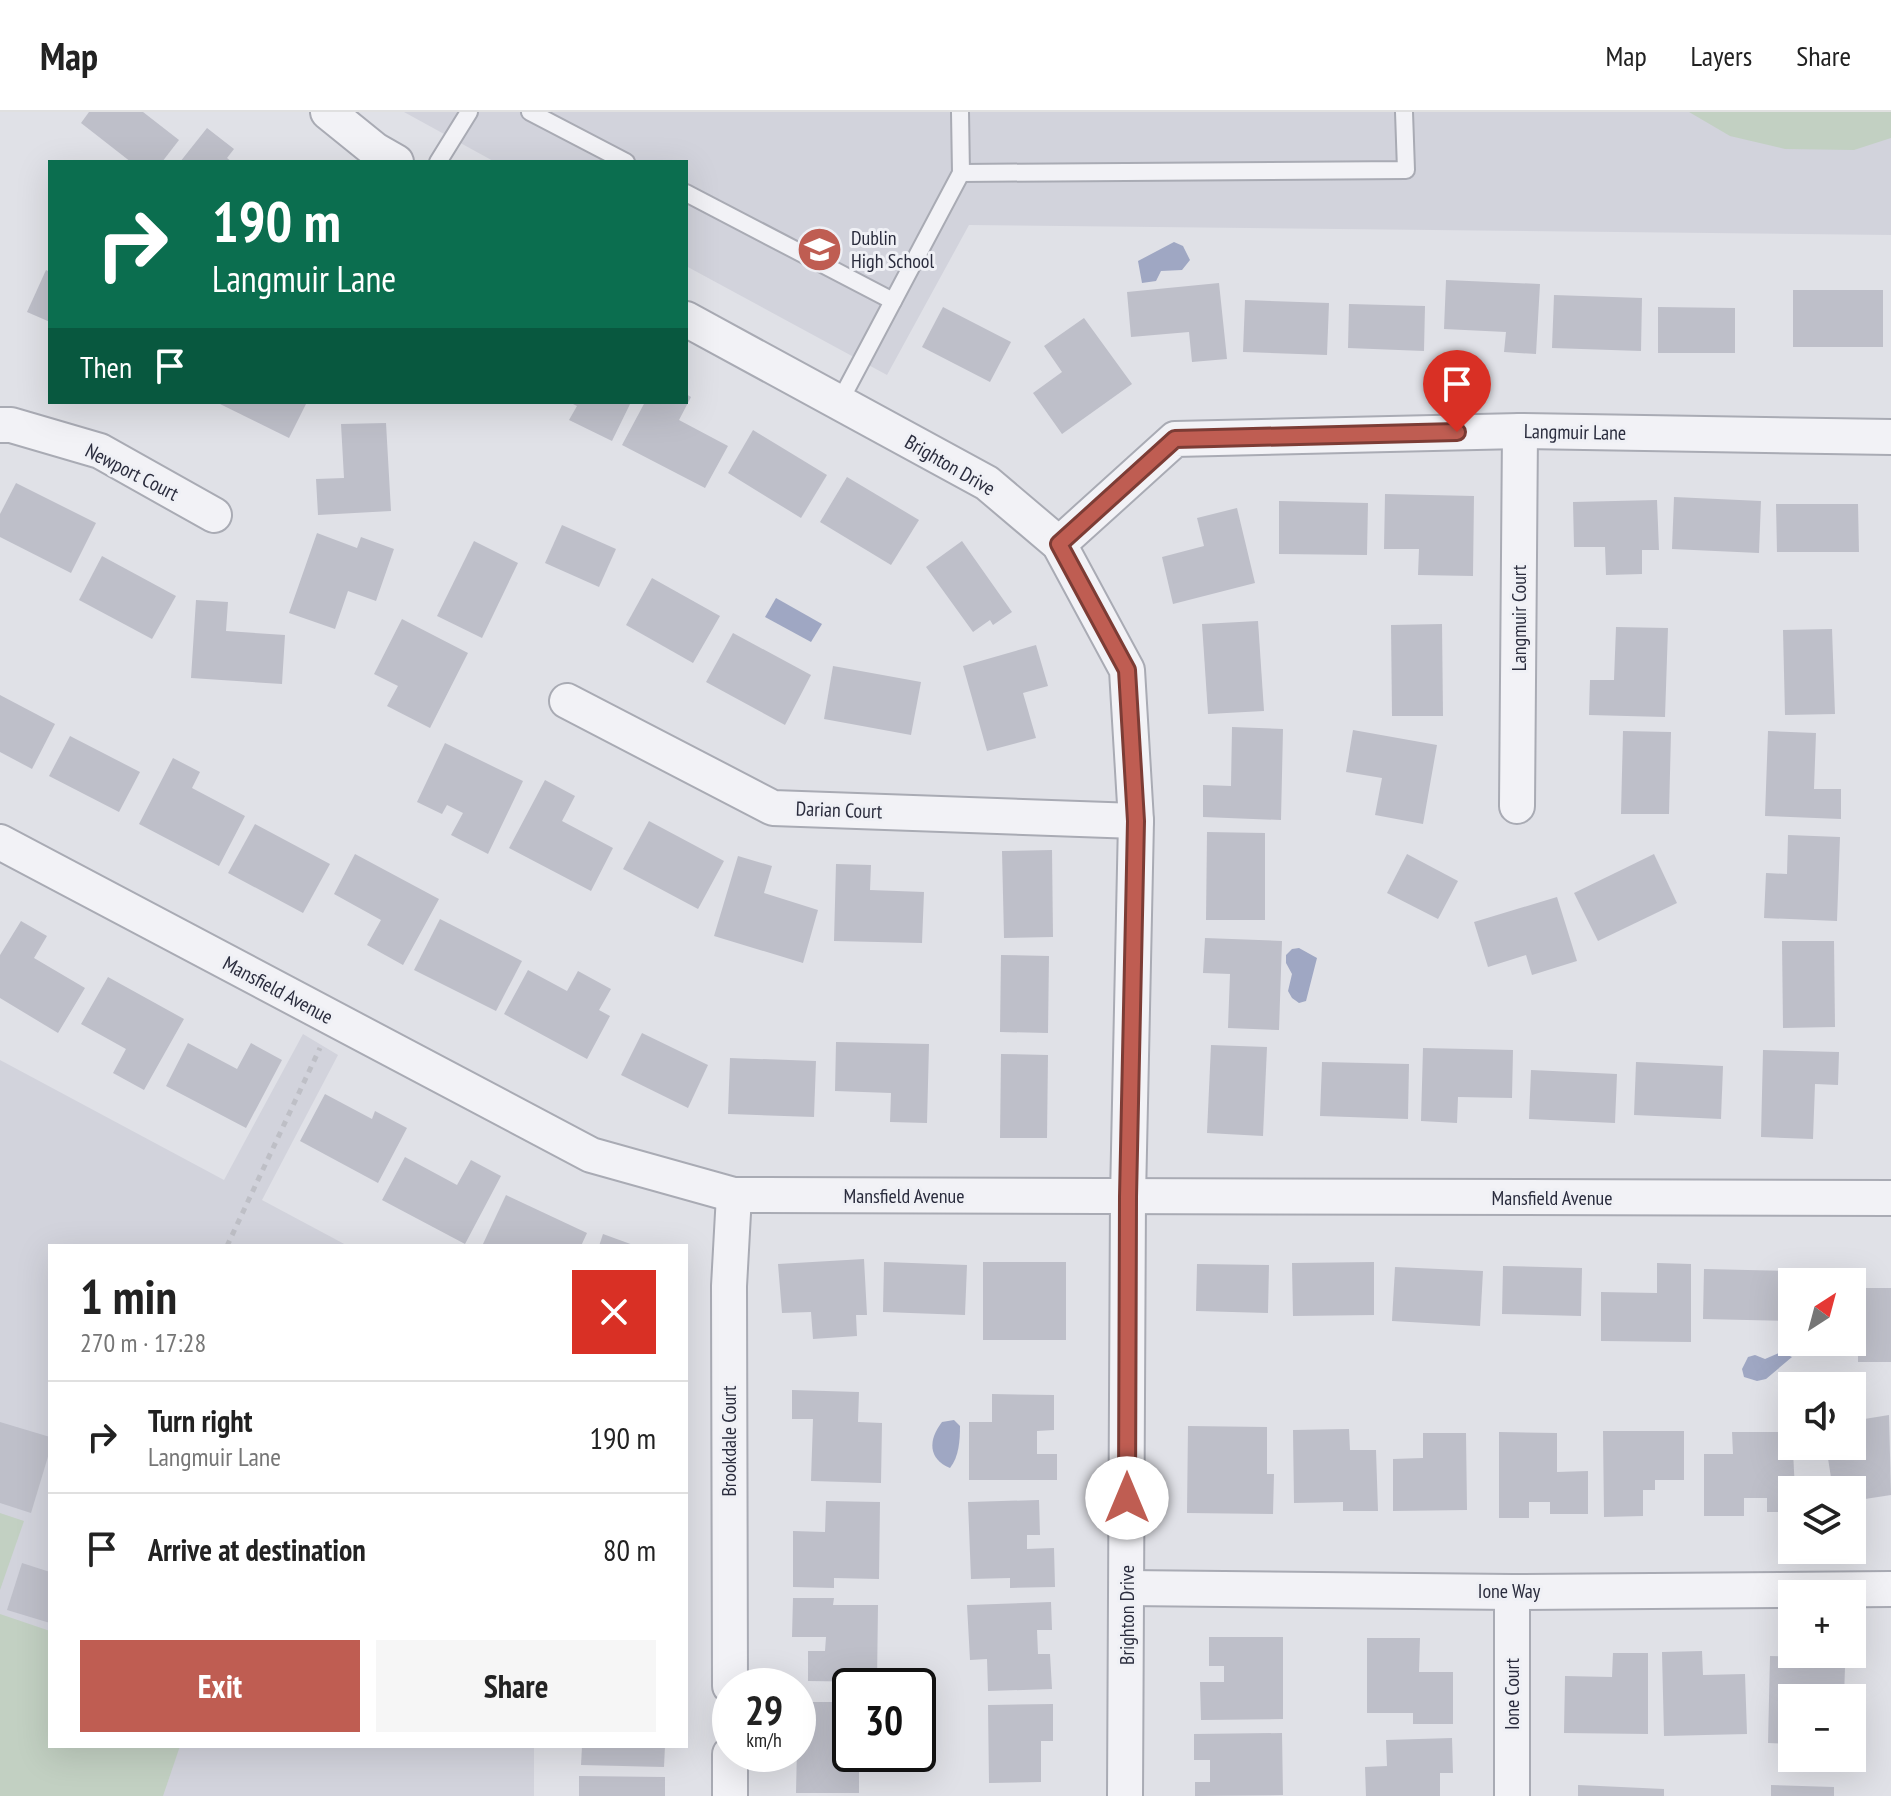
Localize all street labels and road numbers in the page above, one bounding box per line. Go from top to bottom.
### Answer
street label: Langmuir Lane [1524,418,1626,446]
street label: Brighton Drive [900,429,1000,501]
street label: Newport Court [81,437,183,507]
street label: Langmuir Court [1506,564,1532,671]
street label: Darian Court [795,795,883,825]
street label: Mansfield Avenue [219,950,337,1030]
street label: Mansfield Avenue [844,1183,964,1209]
street label: Mansfield Avenue [1492,1185,1612,1211]
street label: Brookdale Court [716,1385,742,1497]
street label: Brighton Drive [1114,1565,1140,1665]
street label: Ione Way [1478,1578,1541,1604]
street label: Ione Court [1499,1658,1525,1730]

